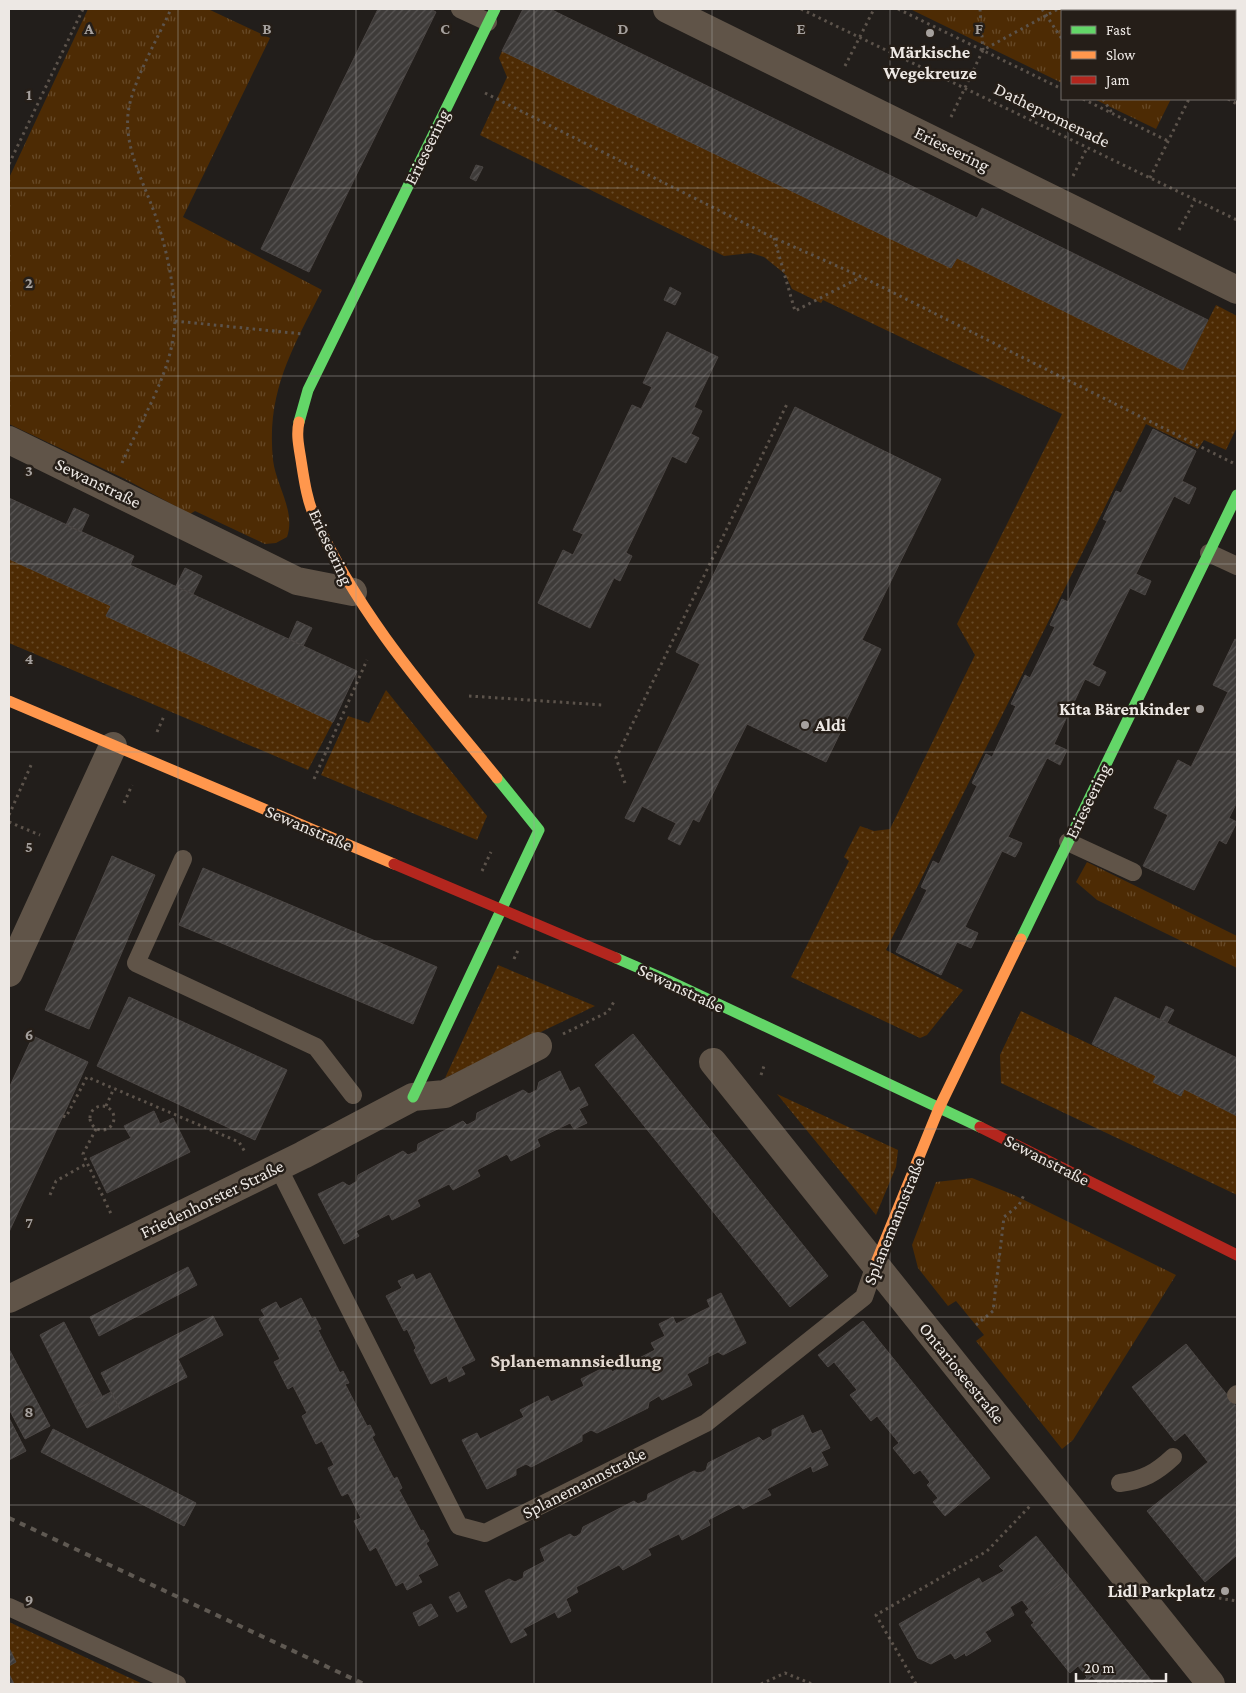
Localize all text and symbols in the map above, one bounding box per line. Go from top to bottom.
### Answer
legend [1061,10,1236,100]
text: A [83,20,94,37]
text: B [262,20,272,37]
text: C [440,20,450,37]
text: D [617,20,629,37]
text: E [796,20,806,37]
text: F [975,20,984,37]
text: Fast [1106,22,1132,38]
marker: Märkische Wegekreuze [924,27,936,39]
place label: Märkische Wegekreuze [882,42,977,83]
text: Slow [1106,47,1136,63]
text: Jam [1104,72,1129,89]
street label: Dathepromenade [991,78,1113,152]
text: 1 [26,86,32,103]
street label: Erieseering [400,106,454,188]
street label: Erieseering [911,122,993,176]
text: 2 [25,274,33,291]
street label: Sewanstraße [52,454,144,512]
text: 3 [25,462,33,479]
street label: Erieseering [305,506,357,588]
text: 4 [25,650,34,667]
place label: Kita Bärenkinder [1059,699,1190,719]
marker: Kita Bärenkinder [1194,703,1206,715]
place label: Aldi [814,715,847,735]
marker: Aldi [799,719,811,731]
street label: Erieseering [1061,760,1115,842]
street label: Sewanstraße [262,801,356,855]
text: 5 [25,838,33,855]
street label: Sewanstraße [635,959,727,1017]
text: 6 [25,1026,33,1043]
street label: Sewanstraße [1001,1130,1093,1190]
street label: Splanemannstraße [859,1154,929,1288]
street label: Friedenhorster Straße [137,1156,287,1242]
text: 7 [25,1214,33,1231]
street label: Ontarioseestraße [915,1318,1009,1428]
district label: Splanemannsiedlung [491,1350,662,1371]
text: 8 [24,1403,34,1420]
street label: Splanemannstraße [519,1443,649,1523]
place label: Lidl Parkplatz [1108,1581,1215,1601]
marker: Lidl Parkplatz [1219,1585,1231,1597]
text: 9 [25,1591,33,1608]
scale bar [1076,1650,1166,1682]
text: 20 m [1084,1660,1115,1676]

